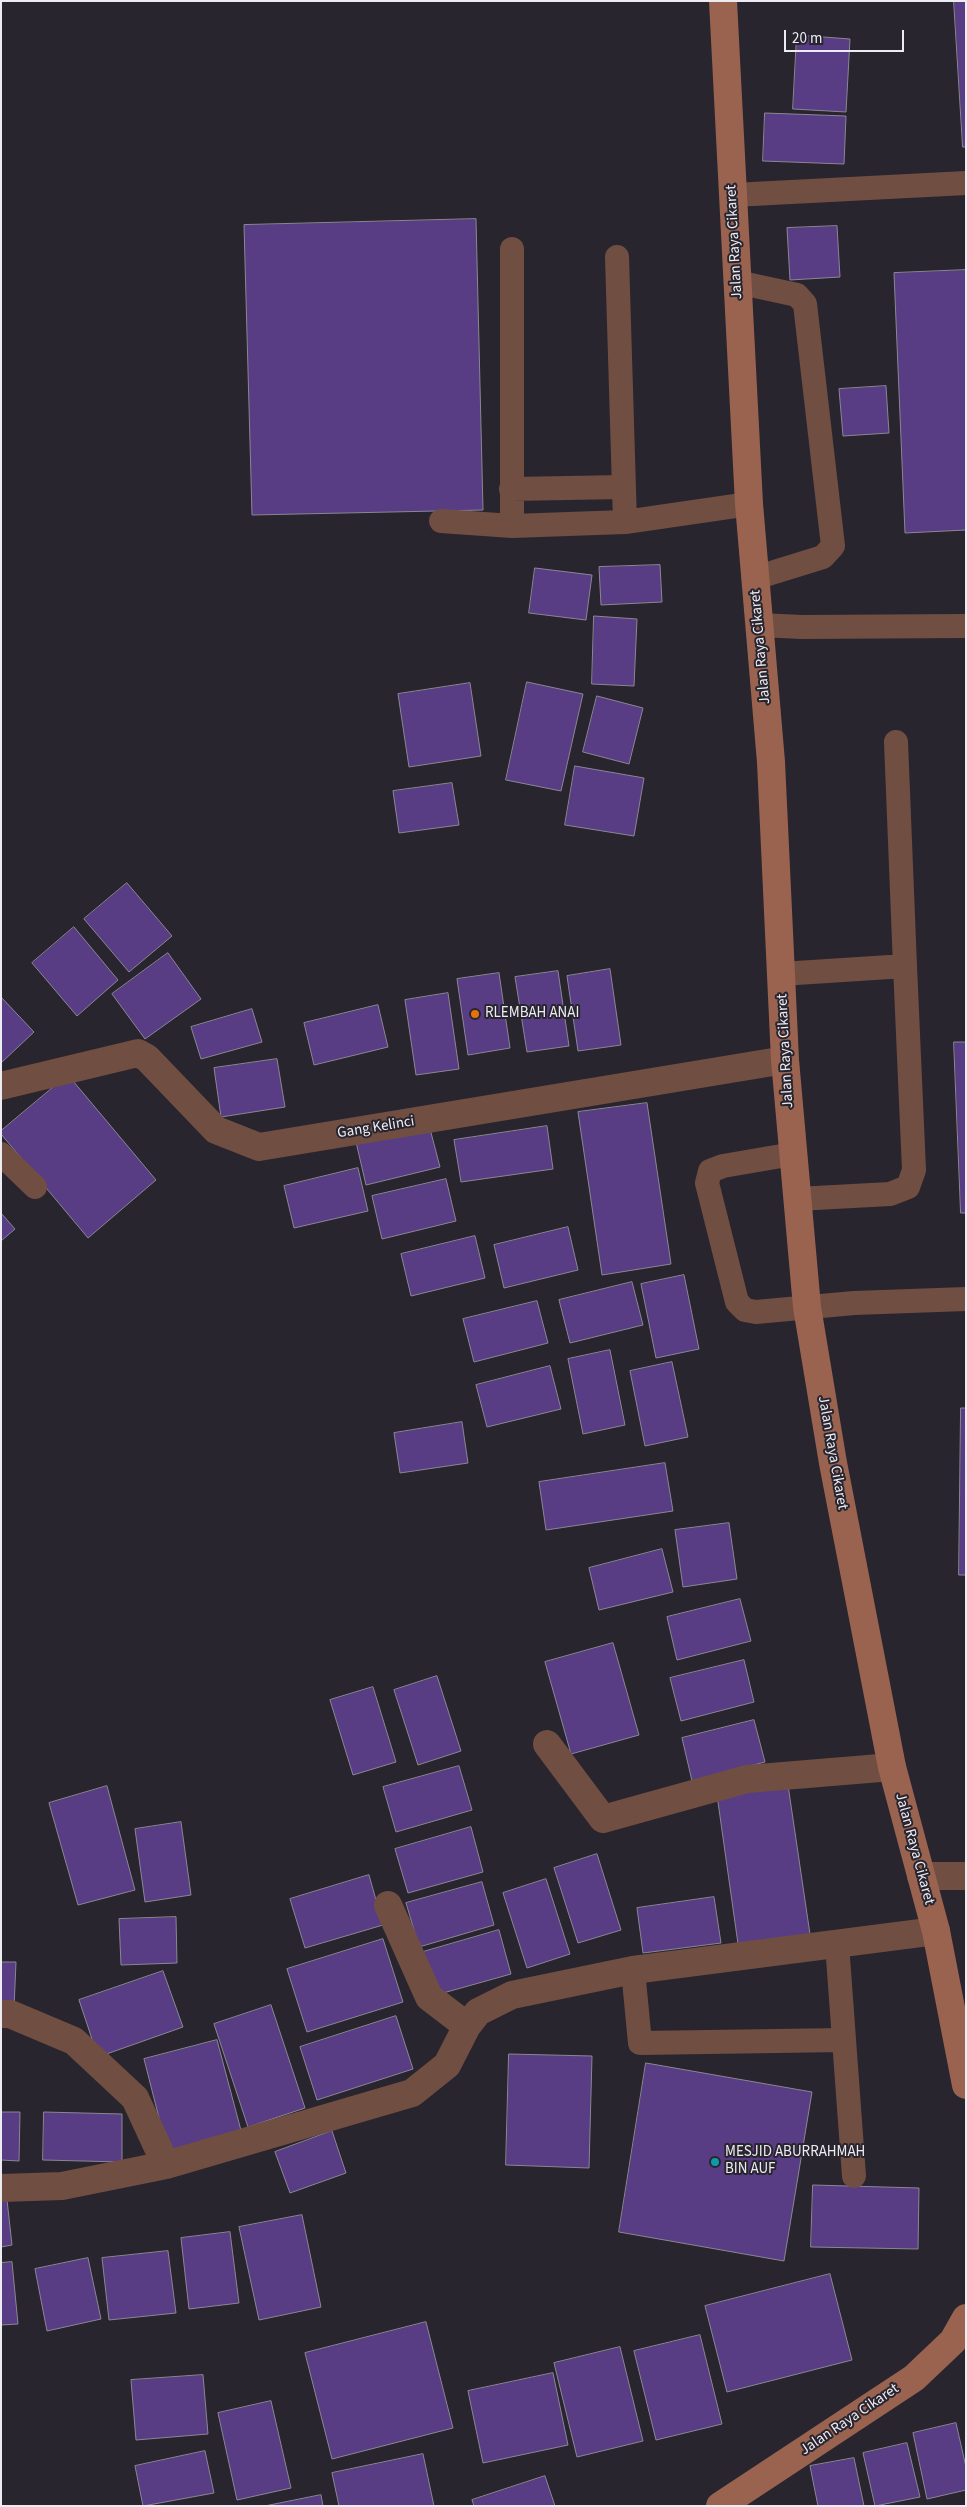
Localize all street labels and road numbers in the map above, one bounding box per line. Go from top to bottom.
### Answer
street label: Jalan Raya Cikaret [723,184,747,300]
street label: Jalan Raya Cikaret [747,589,775,705]
street label: Jalan Raya Cikaret [774,993,798,1109]
street label: Gang Kelinci [336,1113,416,1143]
street label: Jalan Raya Cikaret [813,1395,851,1511]
street label: Jalan Raya Cikaret [890,1791,938,1907]
street label: Jalan Raya Cikaret [797,2380,903,2460]

